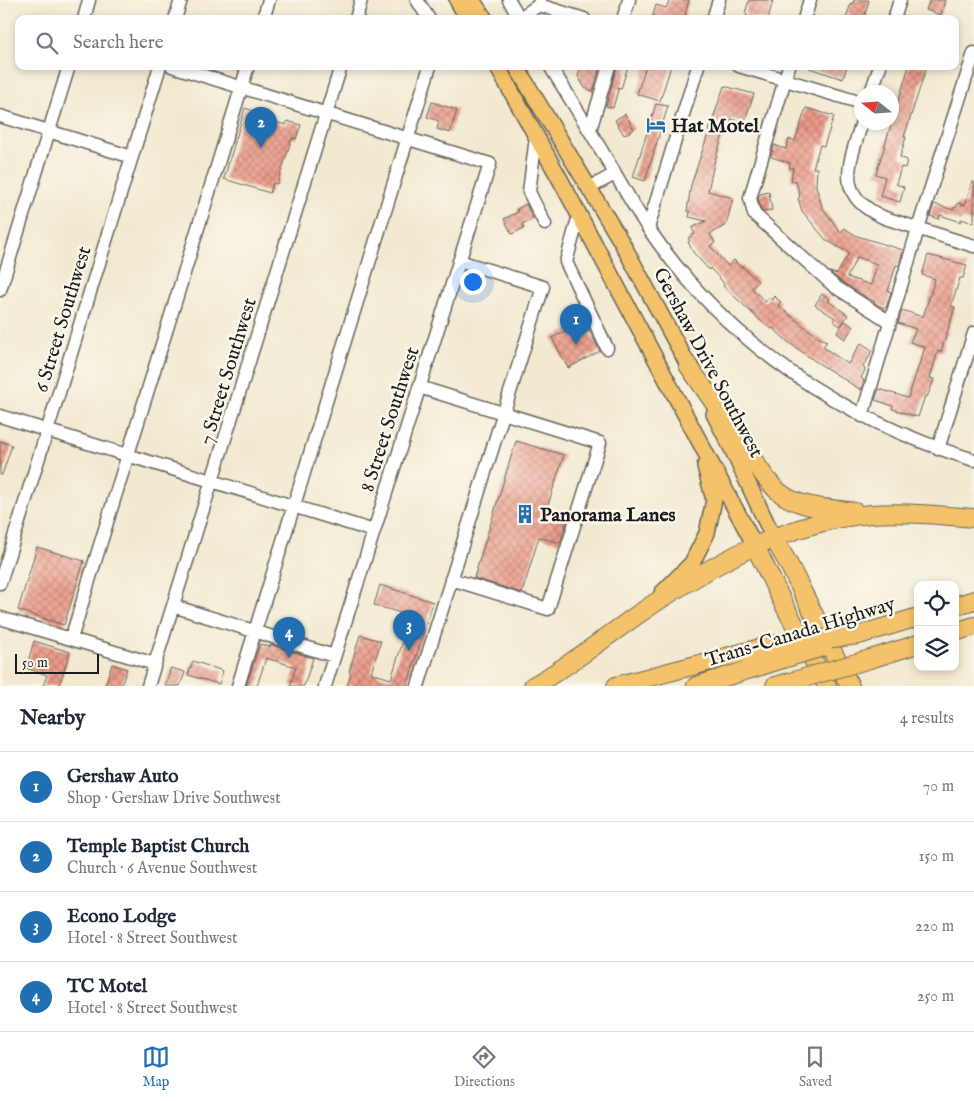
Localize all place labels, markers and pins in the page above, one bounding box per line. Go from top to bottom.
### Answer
pin: 2 [245,107,277,148]
hotel icon: Hat Motel [645,114,667,136]
place label: Hat Motel [671,114,759,139]
pin: 1 [560,304,592,345]
building icon: Panorama Lanes [514,503,536,525]
place label: Panorama Lanes [540,503,676,528]
pin: 3 [393,610,425,651]
pin: 4 [273,617,305,658]

